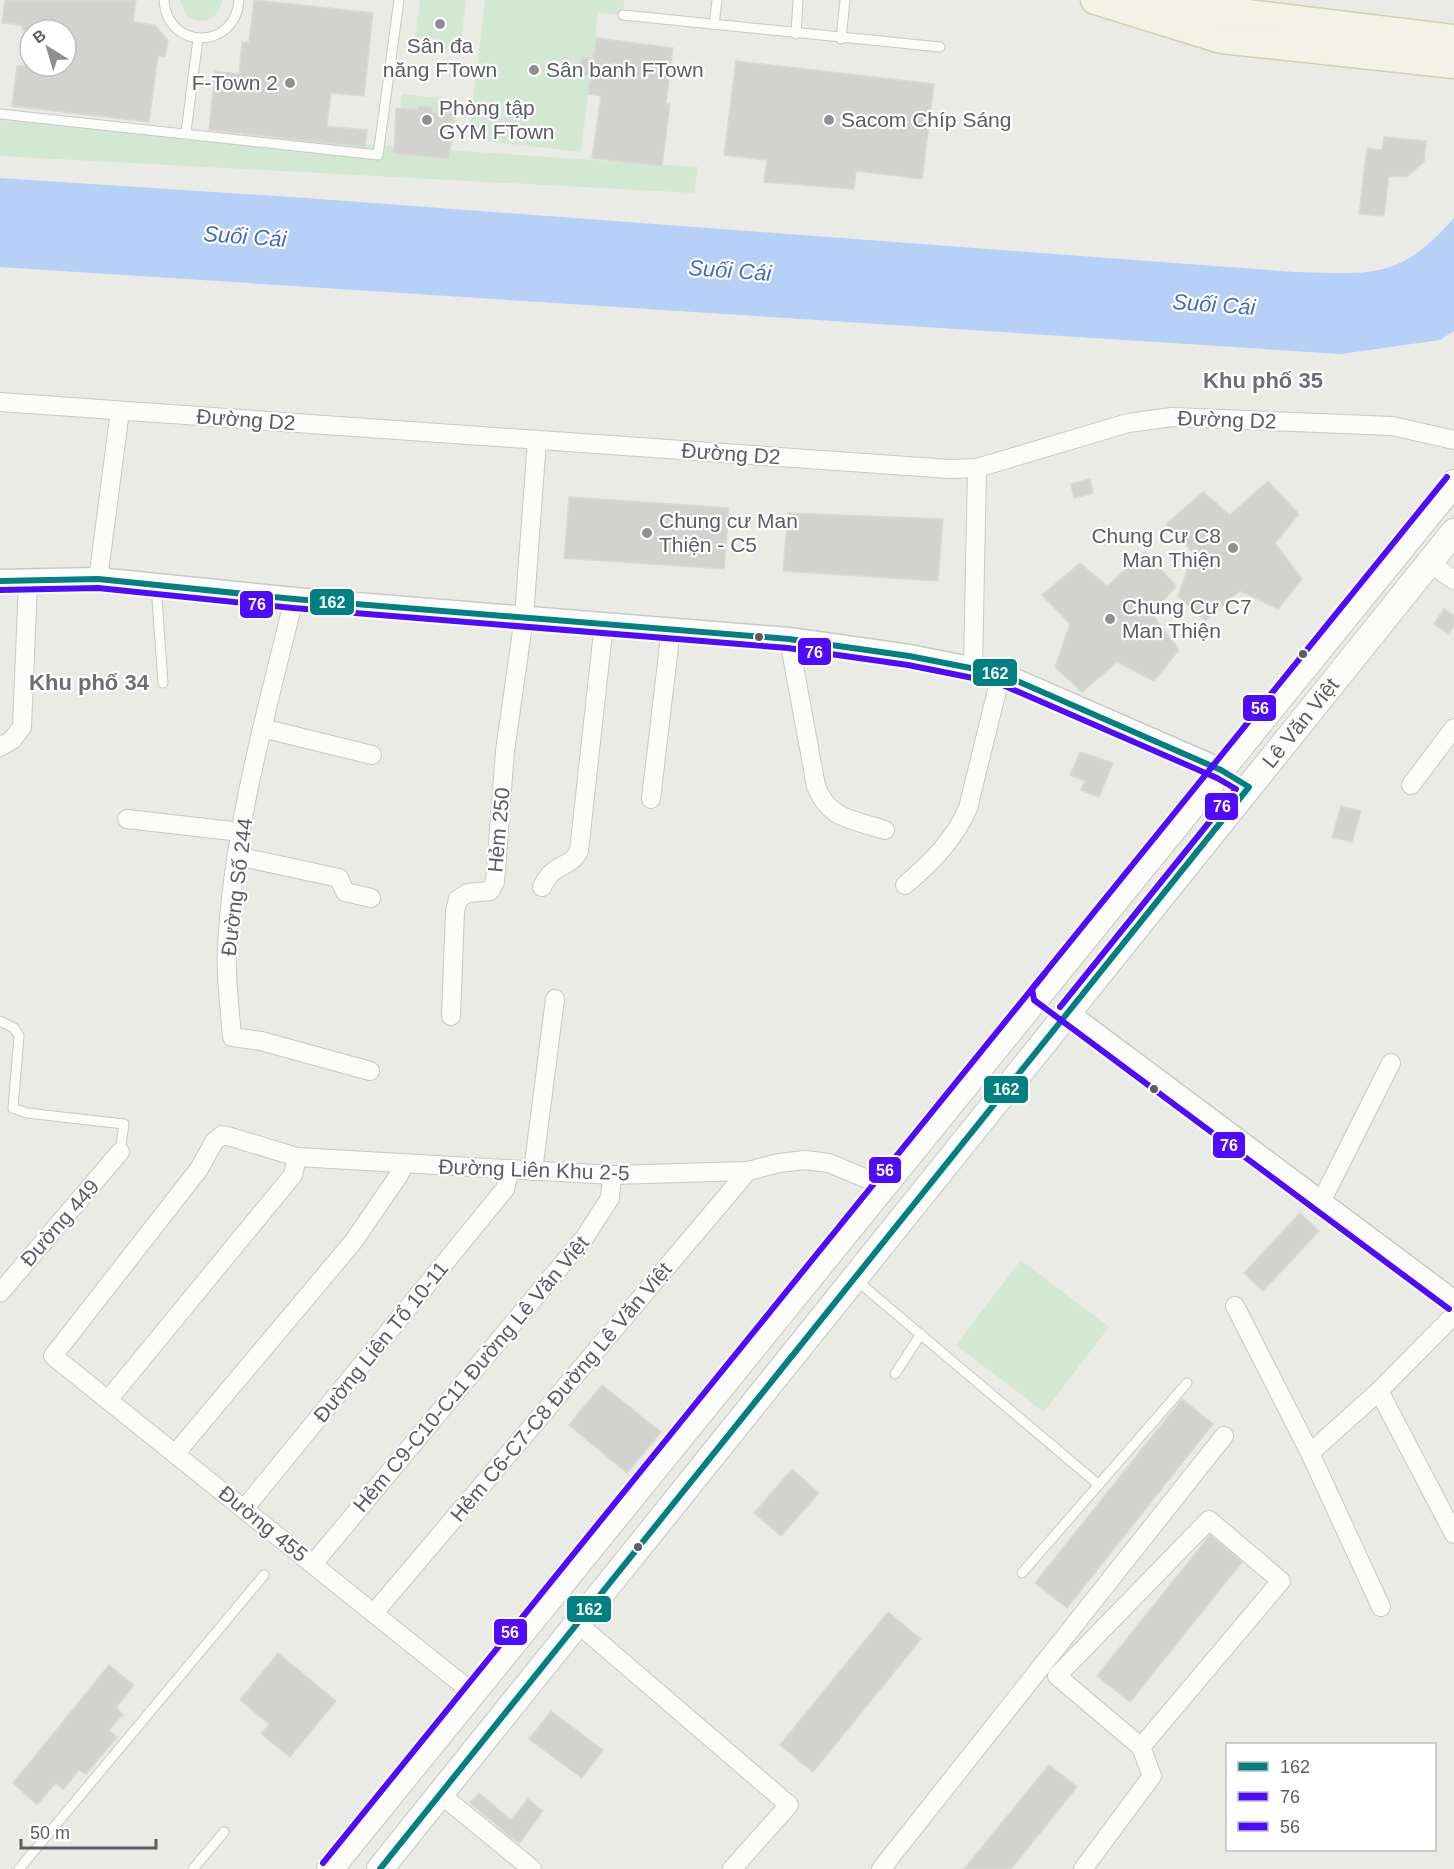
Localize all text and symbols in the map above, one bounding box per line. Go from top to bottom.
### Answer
marker: Sân đa năng FTown [433,17,447,31]
north arrow [18,18,78,78]
text: B [30,26,49,47]
place label: Sân đa năng FTown [383,34,497,81]
place label: Sân banh FTown [546,58,704,81]
marker: Sân banh FTown [527,63,541,77]
place label: F-Town 2 [192,71,278,94]
marker: F-Town 2 [283,76,297,90]
place label: Phòng tập GYM FTown [439,96,555,143]
place label: Sacom Chíp Sáng [841,108,1011,131]
marker: Phòng tập GYM FTown [420,113,434,127]
marker: Sacom Chíp Sáng [822,113,836,127]
water label: Suối Cái [203,221,288,252]
water label: Suối Cái [688,255,773,286]
water label: Suối Cái [1172,289,1257,320]
district label: Khu phố 35 [1203,368,1323,393]
street label: Đường D2 [196,405,296,434]
street label: Đường D2 [1177,406,1277,433]
street label: Đường D2 [681,439,781,468]
place label: Chung cư Man Thiện - C5 [659,509,798,556]
place label: Chung Cư C8 Man Thiện [1091,524,1221,571]
marker: Chung cư Man Thiện - C5 [640,526,654,540]
marker: Chung Cư C8 Man Thiện [1226,541,1240,555]
line badge: 162 [309,588,355,616]
line badge: 76 [239,590,274,619]
text: 162 [319,594,345,611]
place label: Chung Cư C7 Man Thiện [1122,595,1252,642]
text: 76 [248,596,266,613]
marker: Chung Cư C7 Man Thiện [1103,612,1117,626]
unlabelled marker [753,631,765,643]
line badge: 76 [797,637,832,666]
text: 76 [805,644,823,661]
unlabelled marker [1297,648,1309,660]
line badge: 162 [972,658,1018,687]
text: 162 [982,665,1008,682]
district label: Khu phố 34 [29,670,150,695]
street label: Lê Văn Việt [1257,673,1343,772]
line badge: 56 [1242,694,1277,722]
text: 56 [1251,700,1269,717]
street label: Hẻm 250 [483,787,514,873]
line badge: 76 [1204,792,1239,821]
text: 76 [1213,798,1231,815]
street label: Đường Số 244 [217,816,256,957]
line badge: 162 [983,1075,1029,1104]
text: 162 [993,1081,1019,1098]
unlabelled marker [1148,1083,1160,1095]
line badge: 76 [1212,1131,1246,1159]
text: 76 [1220,1137,1238,1154]
street label: Đường Liên Khu 2-5 [438,1155,630,1184]
line badge: 56 [868,1156,902,1184]
text: 56 [876,1162,894,1179]
street label: Đường 449 [16,1175,103,1271]
street label: Hẻm C9-C10-C11 Đường Lê Văn Việt [348,1231,593,1516]
street label: Đường Liên Tổ 10-11 [309,1257,452,1427]
street label: Hẻm C6-C7-C8 Đường Lê Văn Việt [445,1257,676,1526]
street label: Đường 455 [214,1481,312,1566]
unlabelled marker [632,1541,644,1553]
line badge: 162 [566,1595,612,1623]
text: 162 [576,1601,602,1618]
line badge: 56 [493,1618,528,1646]
text: 56 [501,1624,519,1641]
legend [1226,1743,1436,1851]
text: 162 [1280,1757,1310,1777]
text: 76 [1280,1787,1300,1807]
scale bar [21,1812,156,1850]
text: 56 [1280,1817,1300,1837]
text: 50 m [30,1823,70,1843]

